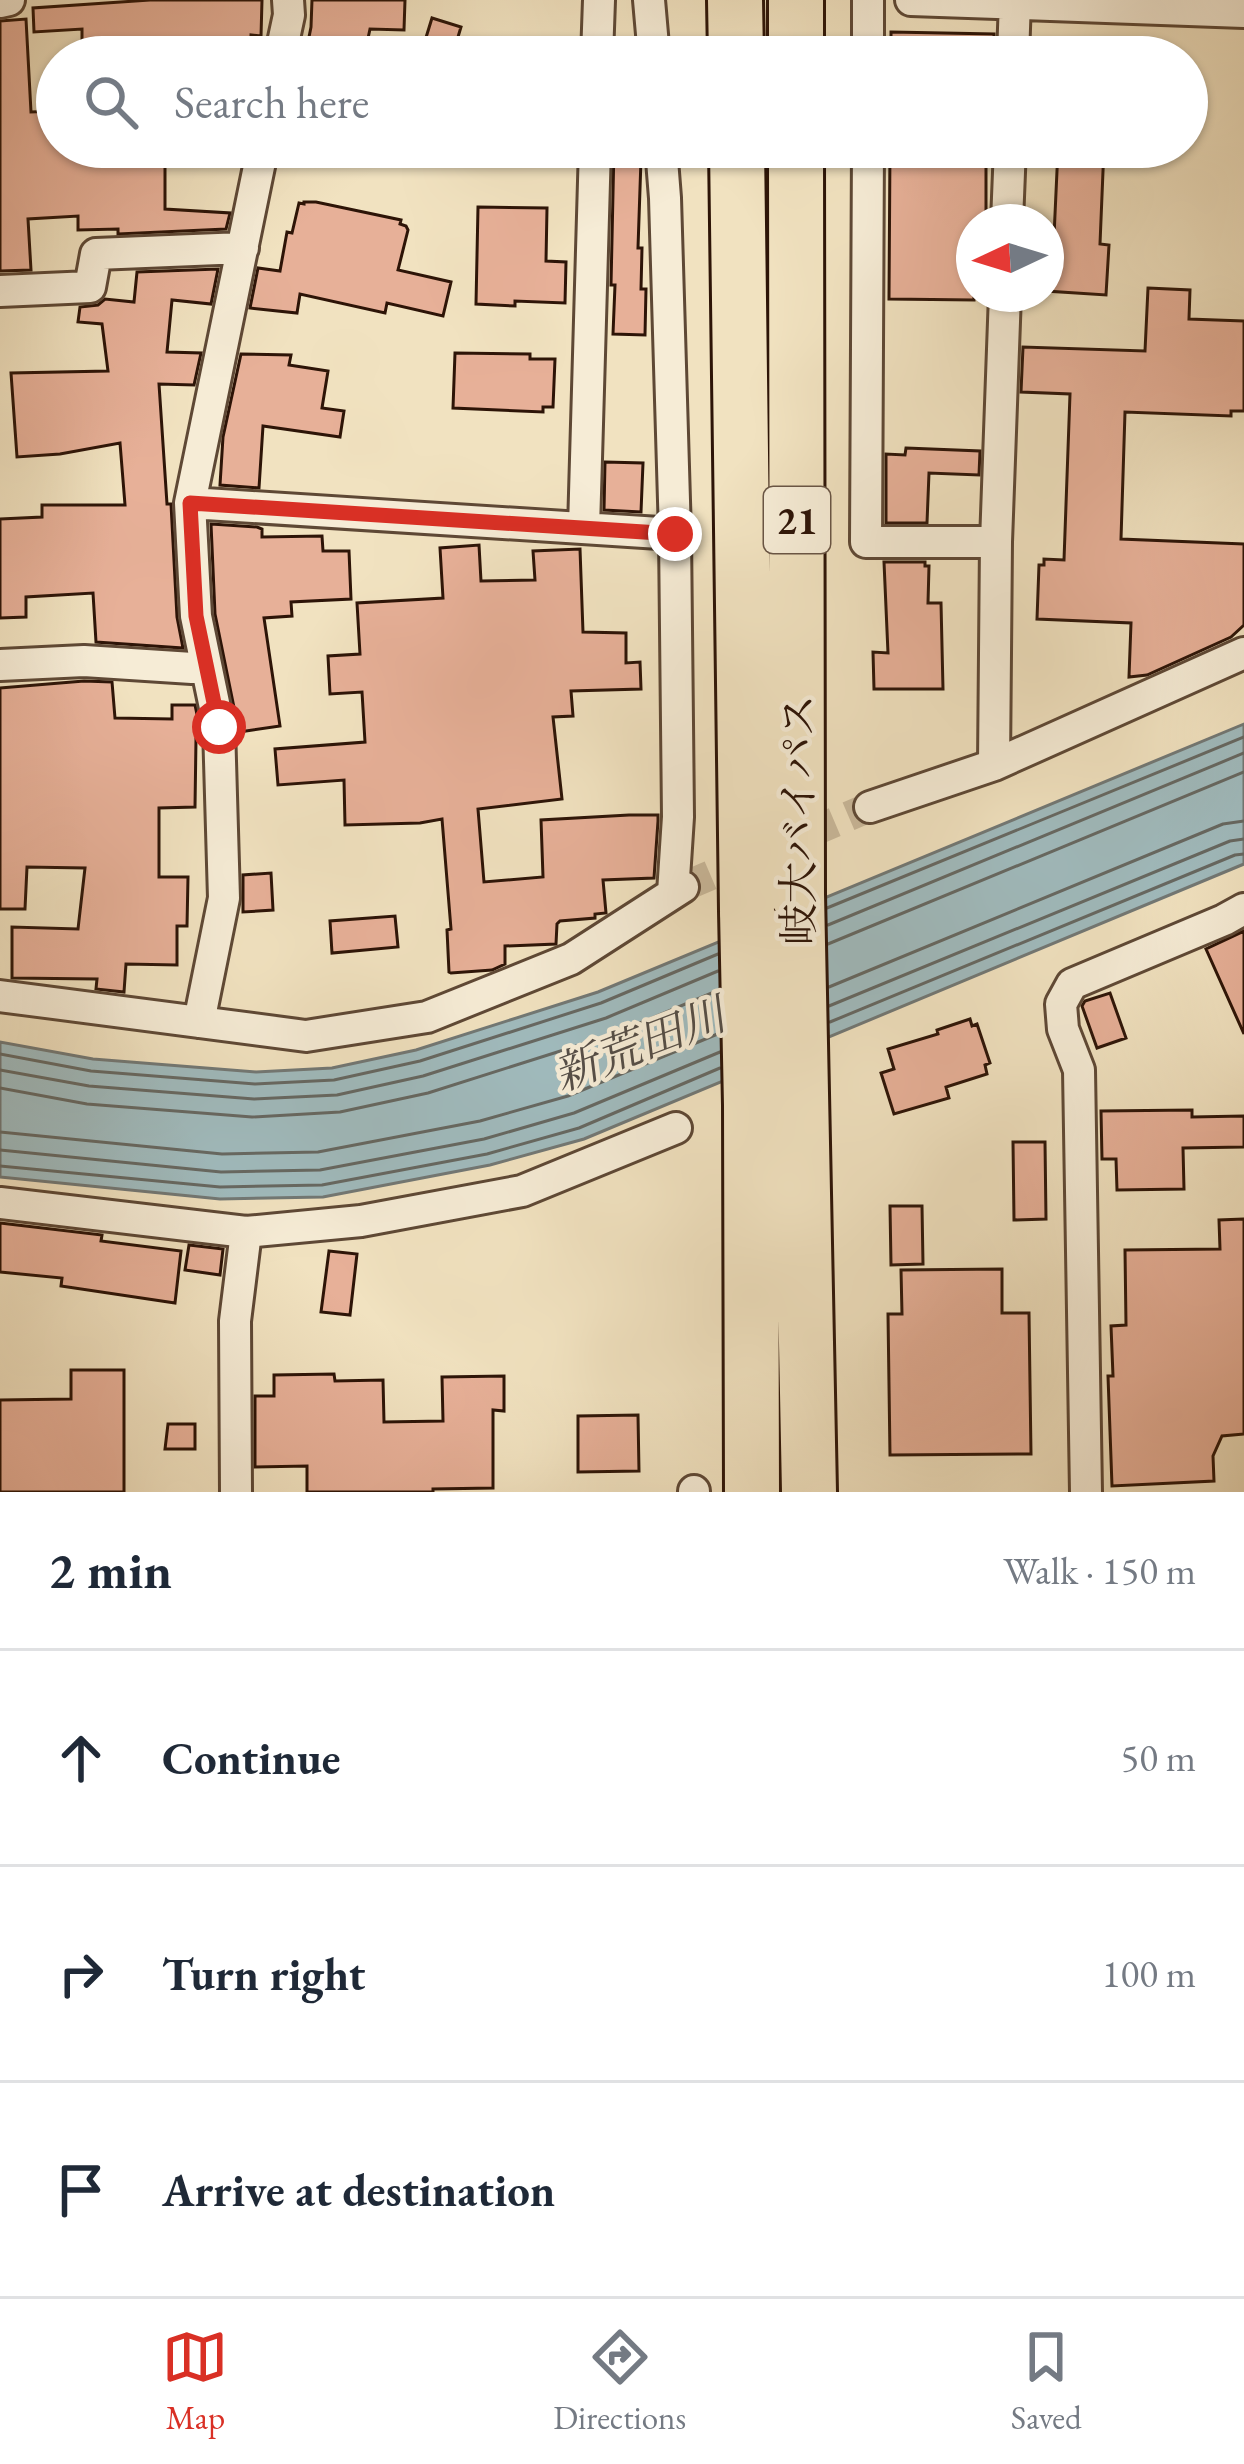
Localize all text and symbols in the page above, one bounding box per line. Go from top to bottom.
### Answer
search box [36,36,1208,168]
icon: search [78,69,144,135]
text: Search here [174,73,369,131]
north arrow [956,204,1064,312]
road number: 21 [764,487,830,553]
route end [648,507,702,561]
street label: 岐大バイパス [771,694,826,946]
route start [192,700,246,754]
water label: 新荒田川 [545,983,738,1103]
text: 2 min [48,1537,172,1603]
text: Walk · 150 m [1003,1545,1196,1596]
icon: ahead [48,1725,114,1791]
text: Continue [162,1729,340,1787]
text: 50 m [1120,1732,1196,1783]
icon: right [48,1941,114,2007]
text: Turn right [162,1945,365,2003]
text: 100 m [1102,1948,1196,1999]
icon: arrive [48,2157,114,2223]
text: Arrive at destination [162,2161,555,2219]
tab: Map [162,2324,228,2439]
tab: Directions [553,2324,686,2439]
tab: Saved [1011,2324,1082,2439]

